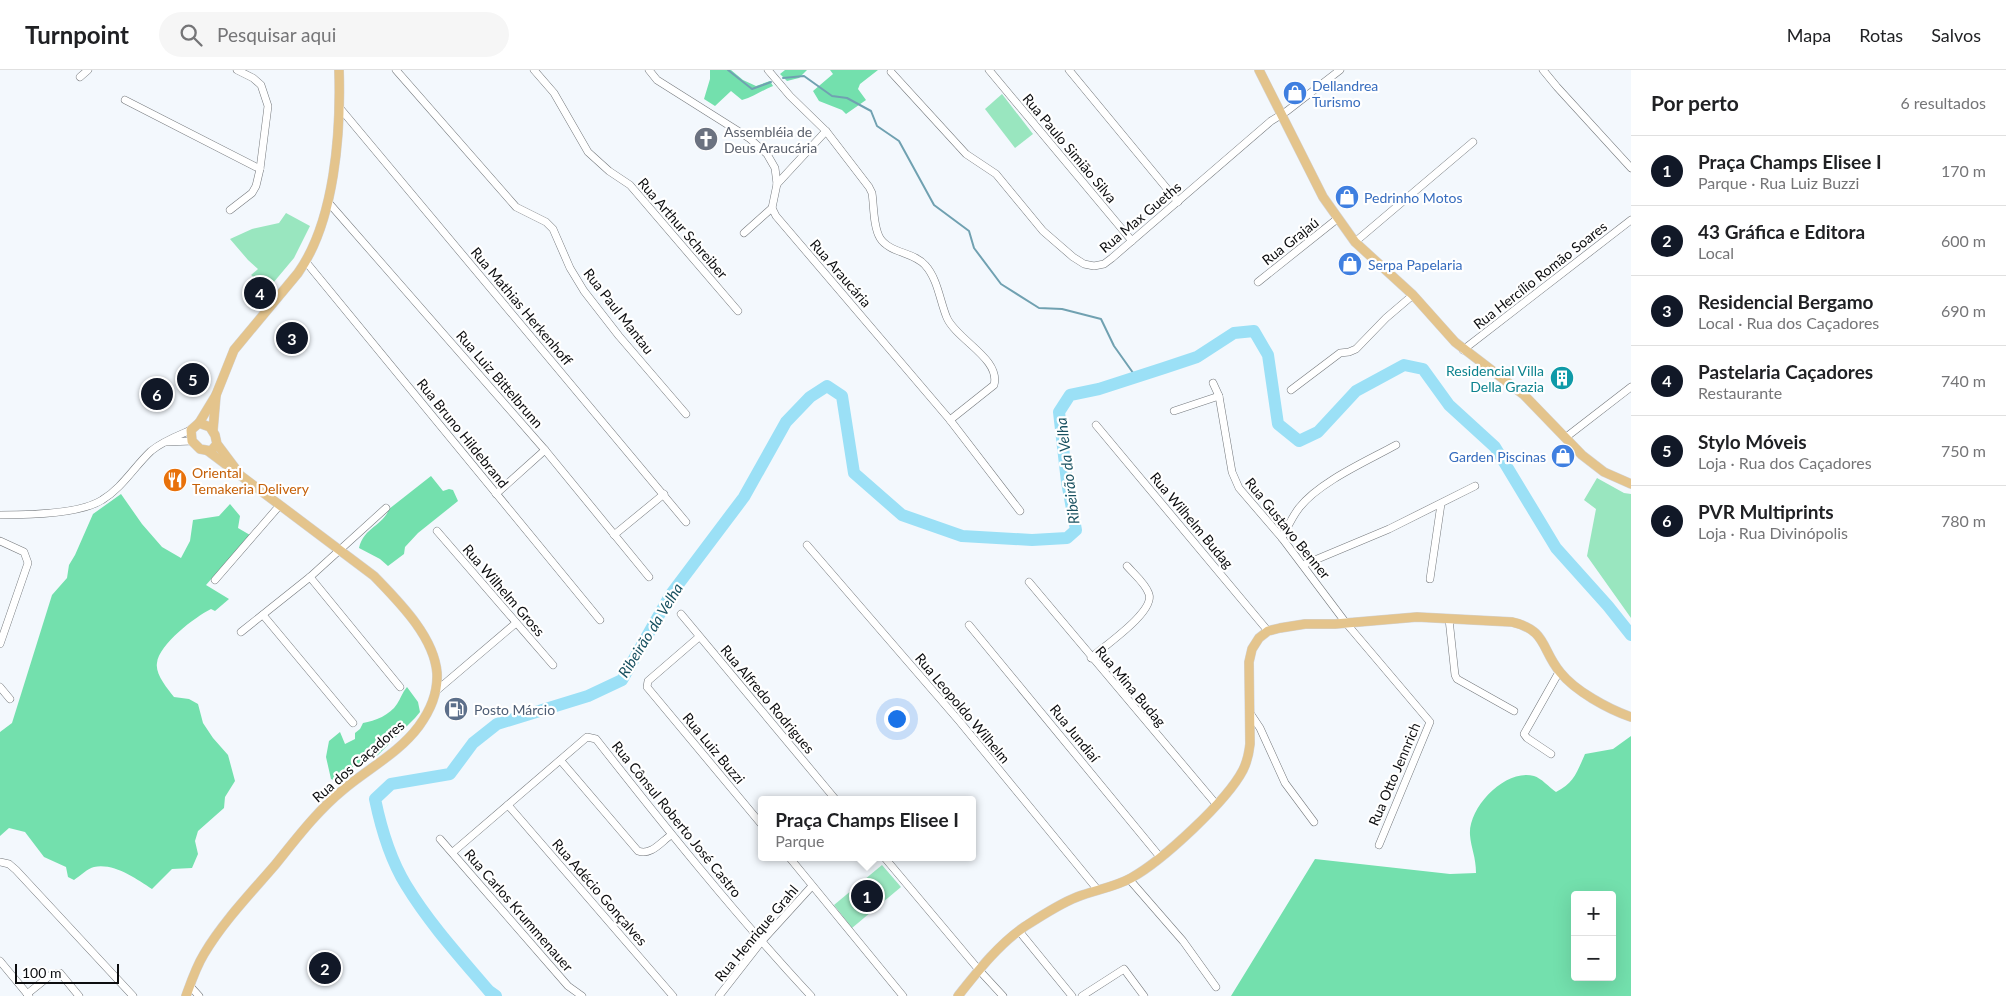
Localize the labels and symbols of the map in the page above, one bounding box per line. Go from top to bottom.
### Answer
place label: Dellandrea Turismo [1312,77,1378,110]
shop icon: Dellandrea Turismo [1282,80,1308,106]
street label: Rua Paulo Simião Silva [1019,90,1121,206]
place label: Assembléia de Deus Araucária [724,123,817,156]
church icon: Assembléia de Deus Araucária [693,126,719,152]
street label: Rua Arthur Schreiber [635,174,731,282]
street label: Rua Max Gueths [1096,178,1184,256]
shop icon: Pedrinho Motos [1334,184,1360,210]
place label: Pedrinho Motos [1364,189,1462,206]
street label: Rua Grajaú [1258,214,1322,268]
street label: Rua Hercílio Romão Soares [1470,218,1610,332]
street label: Rua Araucária [807,235,875,311]
street label: Rua Mathias Herkenhoff [468,243,577,369]
shop icon: Serpa Papelaria [1337,251,1363,277]
place label: Serpa Papelaria [1368,256,1463,273]
street label: Rua Paul Mantau [580,265,658,357]
pin: 4 [244,274,276,312]
pin: 3 [276,319,308,357]
street label: Rua Luiz Bittelbrunn [453,327,547,431]
pin: 5 [177,360,209,398]
place label: Residencial Villa Della Grazia [1446,362,1544,395]
building icon: Residencial Villa Della Grazia [1549,365,1575,391]
pin: 6 [141,375,173,413]
street label: Rua Bruno Hildebrand [414,375,512,491]
water label: Ribeirão da Velha [1051,416,1082,525]
shop icon: Garden Piscinas [1550,443,1576,469]
place label: Garden Piscinas [1449,448,1546,465]
place label: Oriental Temakeria Delivery [192,464,310,497]
restaurant icon: Oriental Temakeria Delivery [162,467,188,493]
street label: Rua Wilhelm Budag [1147,469,1237,571]
street label: Rua Gustavo Benner [1242,474,1334,582]
street label: Rua Wilhelm Gross [459,541,549,639]
water label: Ribeirão da Velha [614,579,686,680]
street label: Rua Alfredo Rodrigues [718,641,818,757]
street label: Rua Mina Budag [1092,642,1170,730]
street label: Rua Leopoldo Wilhelm [912,650,1014,766]
fuel station icon: Posto Márcio [443,696,469,722]
place label: Posto Márcio [474,701,555,718]
street label: Rua Jundiaí [1047,701,1104,766]
your location [884,706,910,732]
street label: Rua Luiz Buzzi [679,709,749,787]
street label: Rua dos Caçadores [309,716,407,806]
street label: Rua Otto Jennrich [1365,720,1423,828]
street label: Rua Cônsul Roberto José Castro [609,737,745,901]
street label: Rua Adécio Gonçalves [549,835,651,949]
street label: Rua Carlos Krummenauer [461,845,577,975]
pin: 1 [851,877,883,915]
street label: Rua Henrique Grahl [711,881,801,985]
pin: 2 [309,949,341,987]
scale bar [15,961,119,984]

